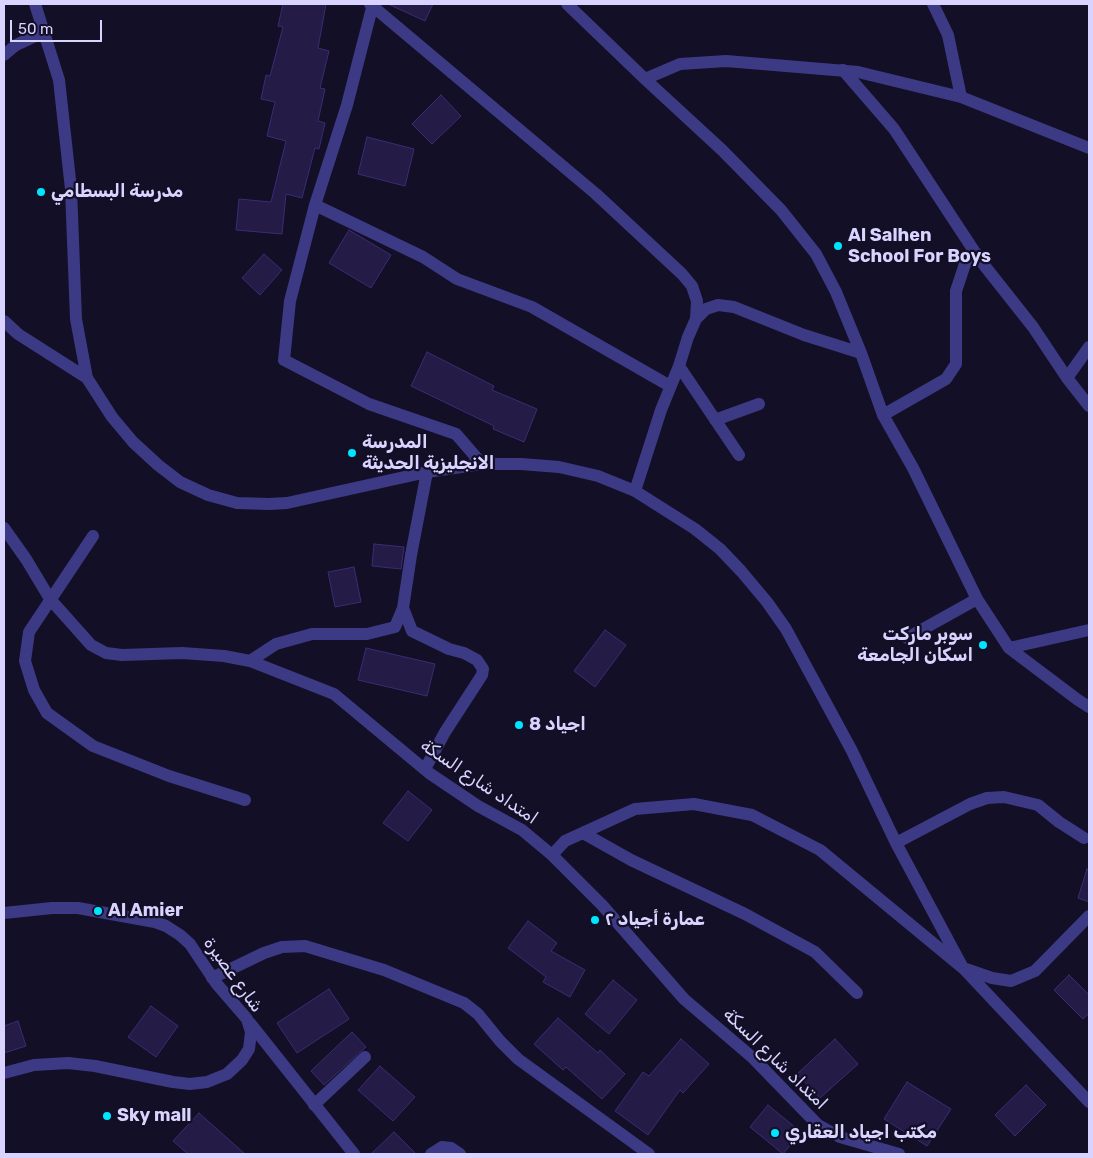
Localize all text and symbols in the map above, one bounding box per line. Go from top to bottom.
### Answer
scale bar [12,10,105,42]
text: 50 m [18,20,53,38]
place label: مدرسة البسطامي [51,181,183,203]
marker: مدرسة البسطامي [35,186,47,198]
place label: Al Salhen School For Boys [848,225,991,268]
marker: Al Salhen School For Boys [832,240,844,252]
place label: المدرسة الانجليزية الحديثة [362,432,494,474]
marker: المدرسة الانجليزية الحديثة [346,447,358,459]
place label: سوبر ماركت اسكان الجامعة [857,624,973,666]
marker: سوبر ماركت اسكان الجامعة [977,639,989,651]
place label: اجياد 8 [529,714,586,736]
marker: اجياد 8 [513,719,525,731]
street label: امتداد شارع السكة [416,735,542,829]
place label: Al Amier [108,900,183,922]
marker: Al Amier [92,905,104,917]
place label: عمارة أجياد ٢ [605,909,705,931]
marker: عمارة أجياد ٢ [589,914,601,926]
street label: شارع عصيرة [198,933,268,1017]
street label: امتداد شارع السكة [718,1004,832,1114]
place label: Sky mall [117,1105,191,1127]
marker: Sky mall [101,1110,113,1122]
place label: مكتب اجياد العقاري [785,1122,937,1144]
marker: مكتب اجياد العقاري [769,1127,781,1139]

